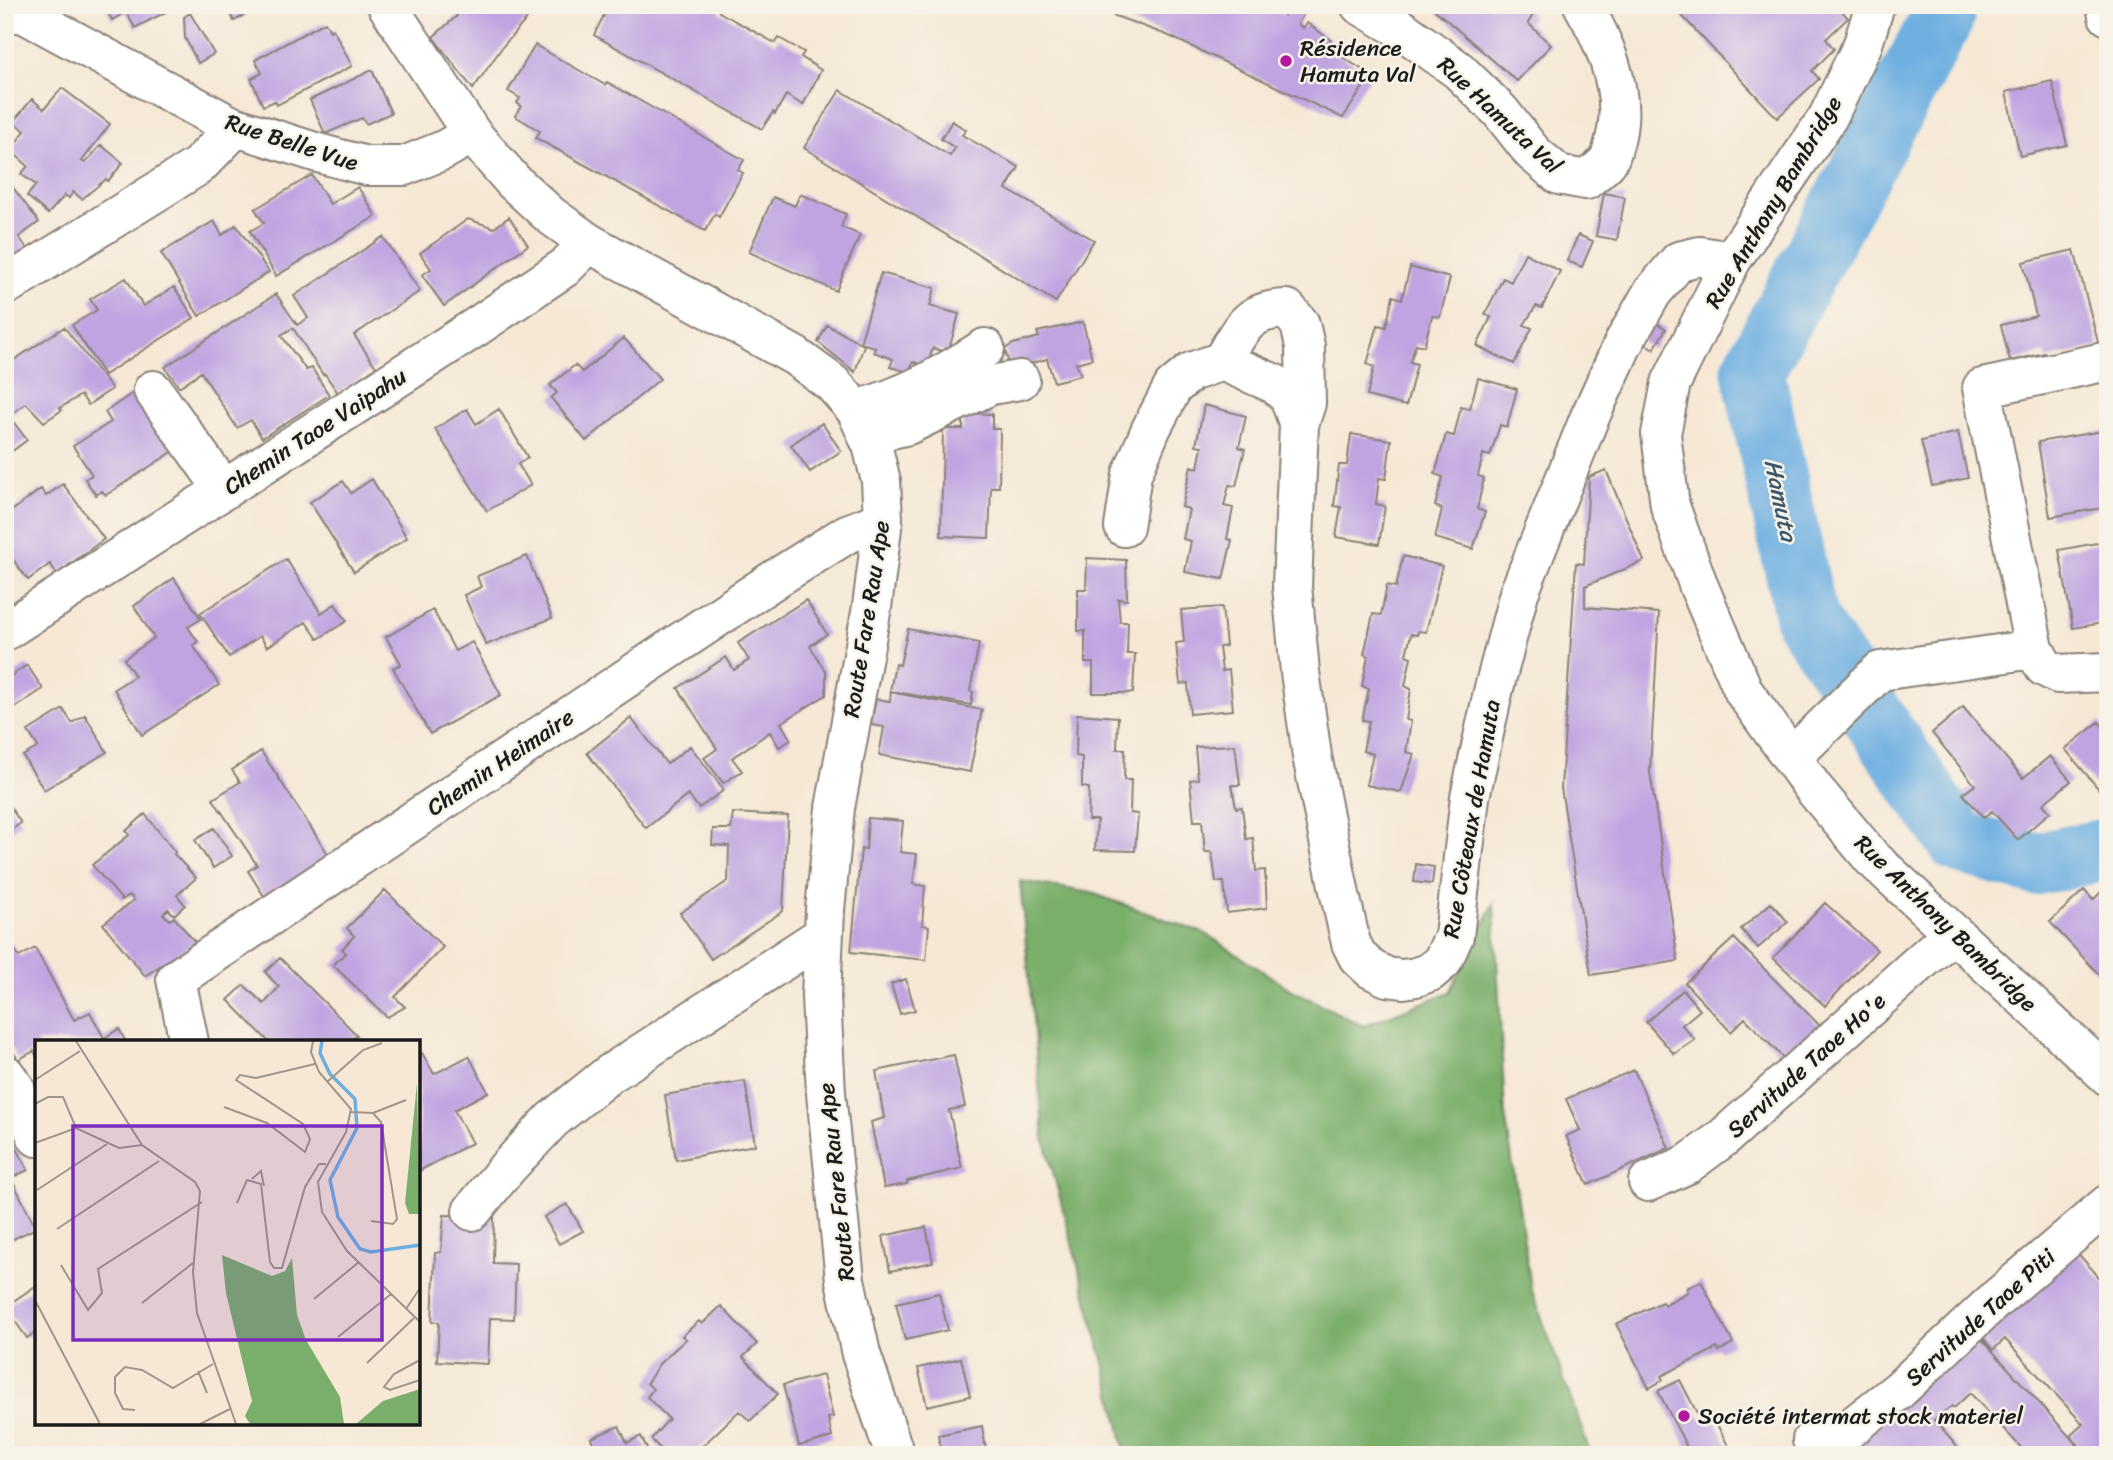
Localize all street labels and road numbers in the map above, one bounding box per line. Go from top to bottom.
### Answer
street label: Rue Hamuta Val [1427,46,1572,185]
street label: Rue Anthony Bambridge [1693,88,1853,317]
street label: Rue Belle Vue [220,102,364,183]
street label: Chemin Taoe Vaipahu [215,356,415,506]
street label: Route Fare Rau Ape [831,517,902,721]
street label: Rue Côteaux de Hamuta [1430,696,1513,942]
street label: Chemin Heimaire [418,697,583,827]
street label: Rue Anthony Bambridge [1844,824,2047,1022]
street label: Servitude Taoe Ho'e [1717,982,1896,1149]
street label: Route Fare Rau Ape [806,1081,867,1283]
street label: Servitude Taoe Piti [1895,1237,2066,1397]

